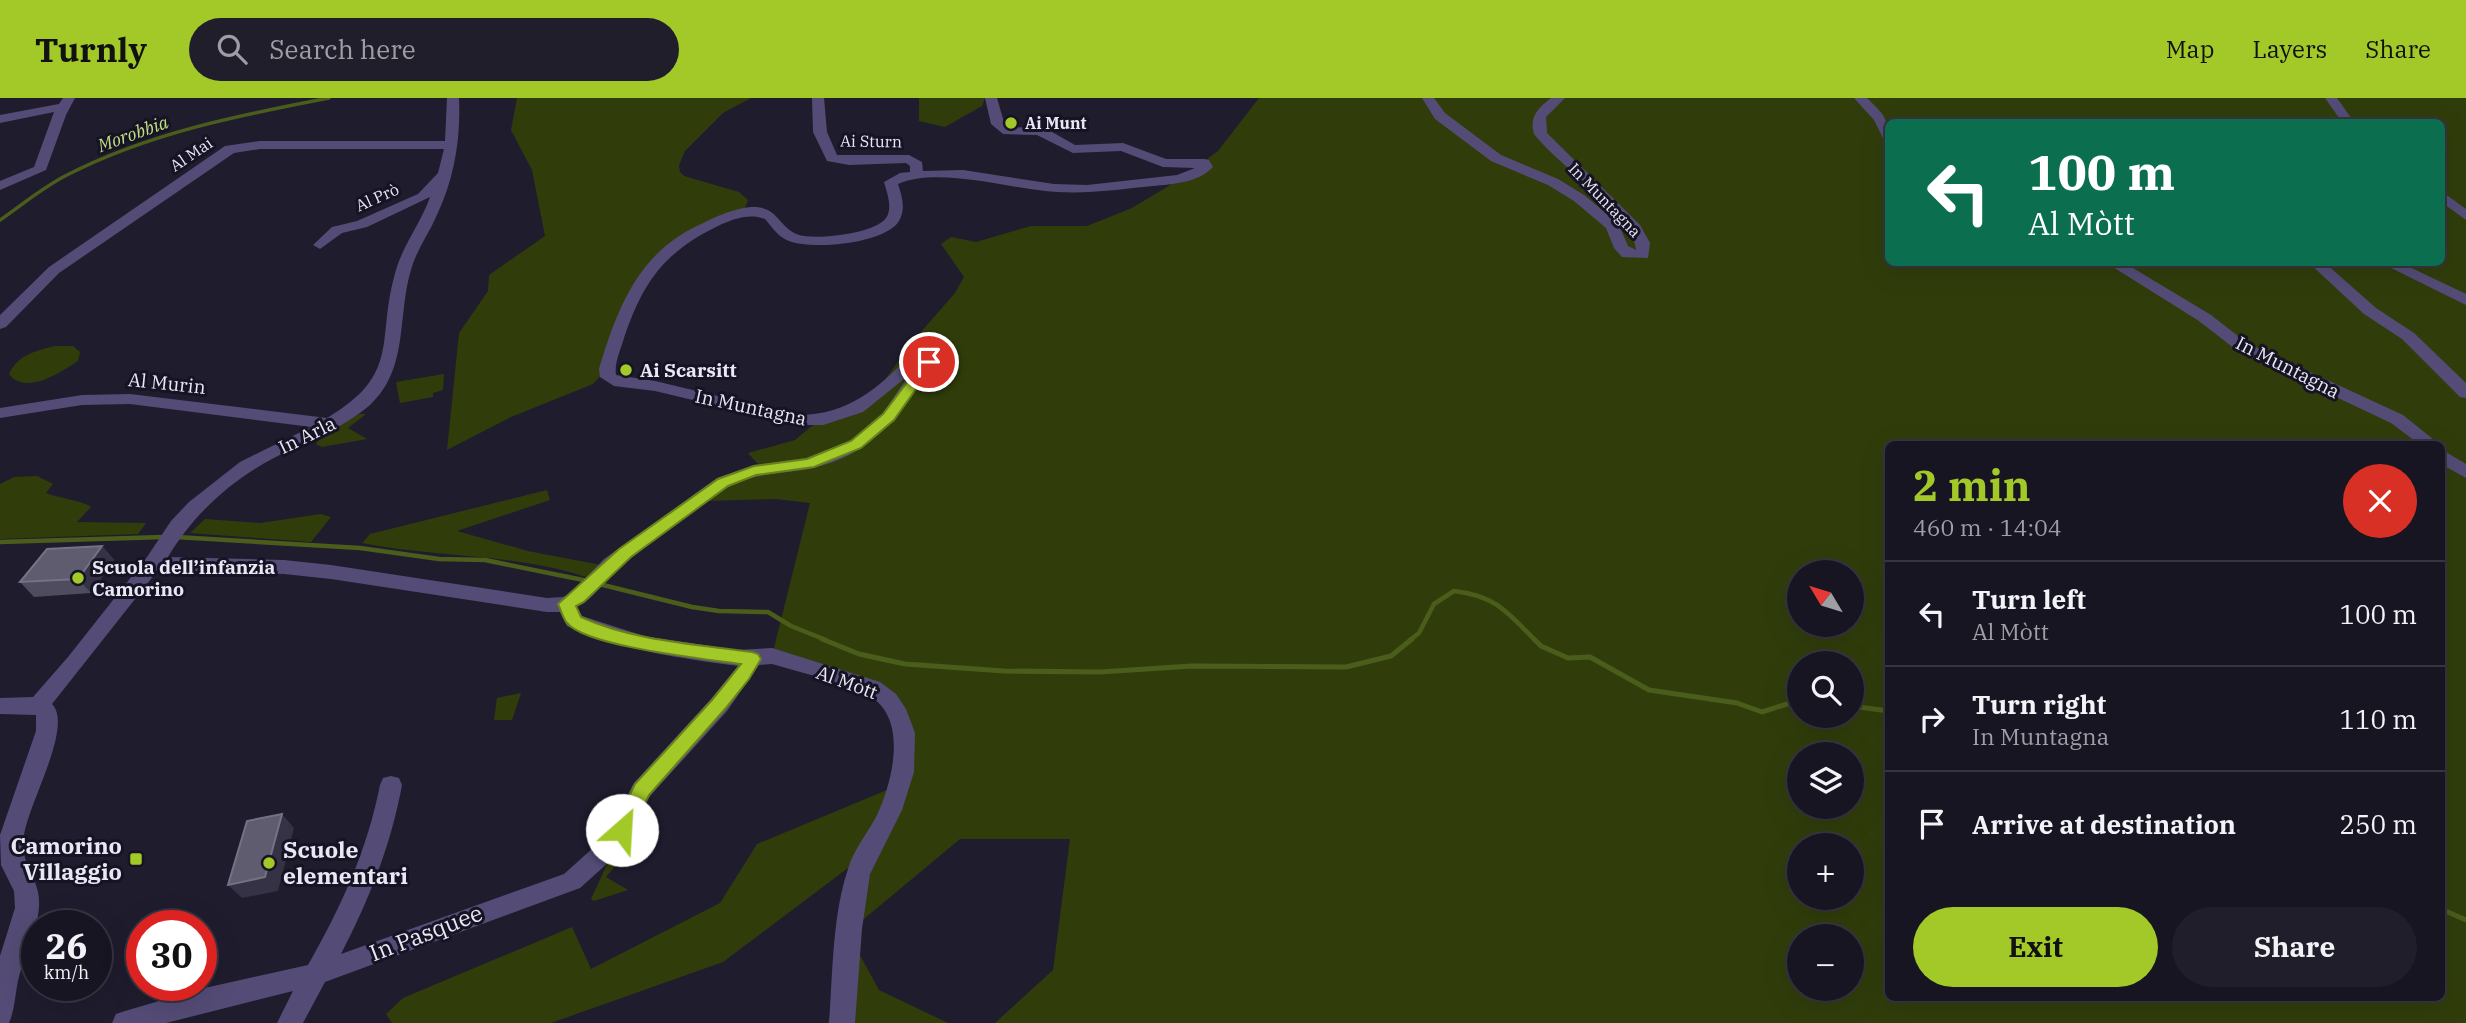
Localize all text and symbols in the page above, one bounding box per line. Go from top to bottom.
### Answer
search box [189,18,679,81]
text: Turnly [35,28,147,71]
icon: search [213,30,251,68]
text: Search here [269,32,416,66]
text: Map [2166,33,2214,65]
text: Layers [2252,33,2327,65]
text: Share [2365,33,2431,65]
water label: Morobbia [93,110,172,157]
place label: Ai Munt [1025,113,1087,133]
marker: Ai Munt [1003,115,1019,131]
street label: Ai Sturn [840,130,902,152]
street label: Al Mai [166,133,216,175]
text: 100 m [2028,140,2175,203]
icon: left [1913,147,2004,238]
street label: In Muntagna [1565,159,1646,241]
street label: Al Prò [352,179,402,215]
text: Al Mòtt [2028,202,2135,244]
street label: In Muntagna [2232,331,2344,403]
pin [899,332,959,392]
icon: arrive [910,343,948,381]
place label: Ai Scarsitt [640,358,737,382]
marker: Ai Scarsitt [618,362,634,378]
street label: Al Murin [127,367,207,399]
street label: In Muntagna [693,383,809,431]
street label: In Arla [274,411,340,459]
text: 2 min [1913,458,2031,513]
button: close [2343,464,2417,538]
text: 460 m · 14:04 [1913,512,2062,542]
place label: Scuola dell’infanzia Camorino [92,555,275,601]
north arrow [1787,560,1864,637]
map controls [1787,560,1864,1001]
marker: Scuola dell’infanzia Camorino [70,570,86,586]
text: Turn left [1972,582,2086,616]
icon: left [1913,595,1951,633]
text: 100 m [2339,597,2417,631]
text: Al Mòtt [1972,616,2049,646]
button: search [1787,651,1864,728]
street label: Al Mòtt [813,660,881,704]
text: Turn right [1972,687,2106,721]
icon: right [1913,700,1951,738]
text: 110 m [2339,702,2417,736]
text: In Muntagna [1972,721,2109,751]
button: layers [1787,742,1864,819]
position arrow [585,793,659,867]
icon: arrive [1913,805,1951,843]
text: Arrive at destination [1972,807,2236,841]
text: 250 m [2339,807,2417,841]
place label: Camorino Villaggio [10,830,122,886]
button: + [1787,833,1864,910]
place label: Scuole elementari [283,834,408,890]
marker: Camorino Villaggio [128,851,144,867]
marker: Scuole elementari [261,855,277,871]
street label: In Pasquee [365,897,486,967]
button: Exit [1913,907,2158,987]
button: Share [2172,907,2417,987]
speed limit sign: 30 [126,910,217,1001]
text: 26 [45,923,88,969]
button: − [1787,924,1864,1001]
text: km/h [44,961,89,984]

